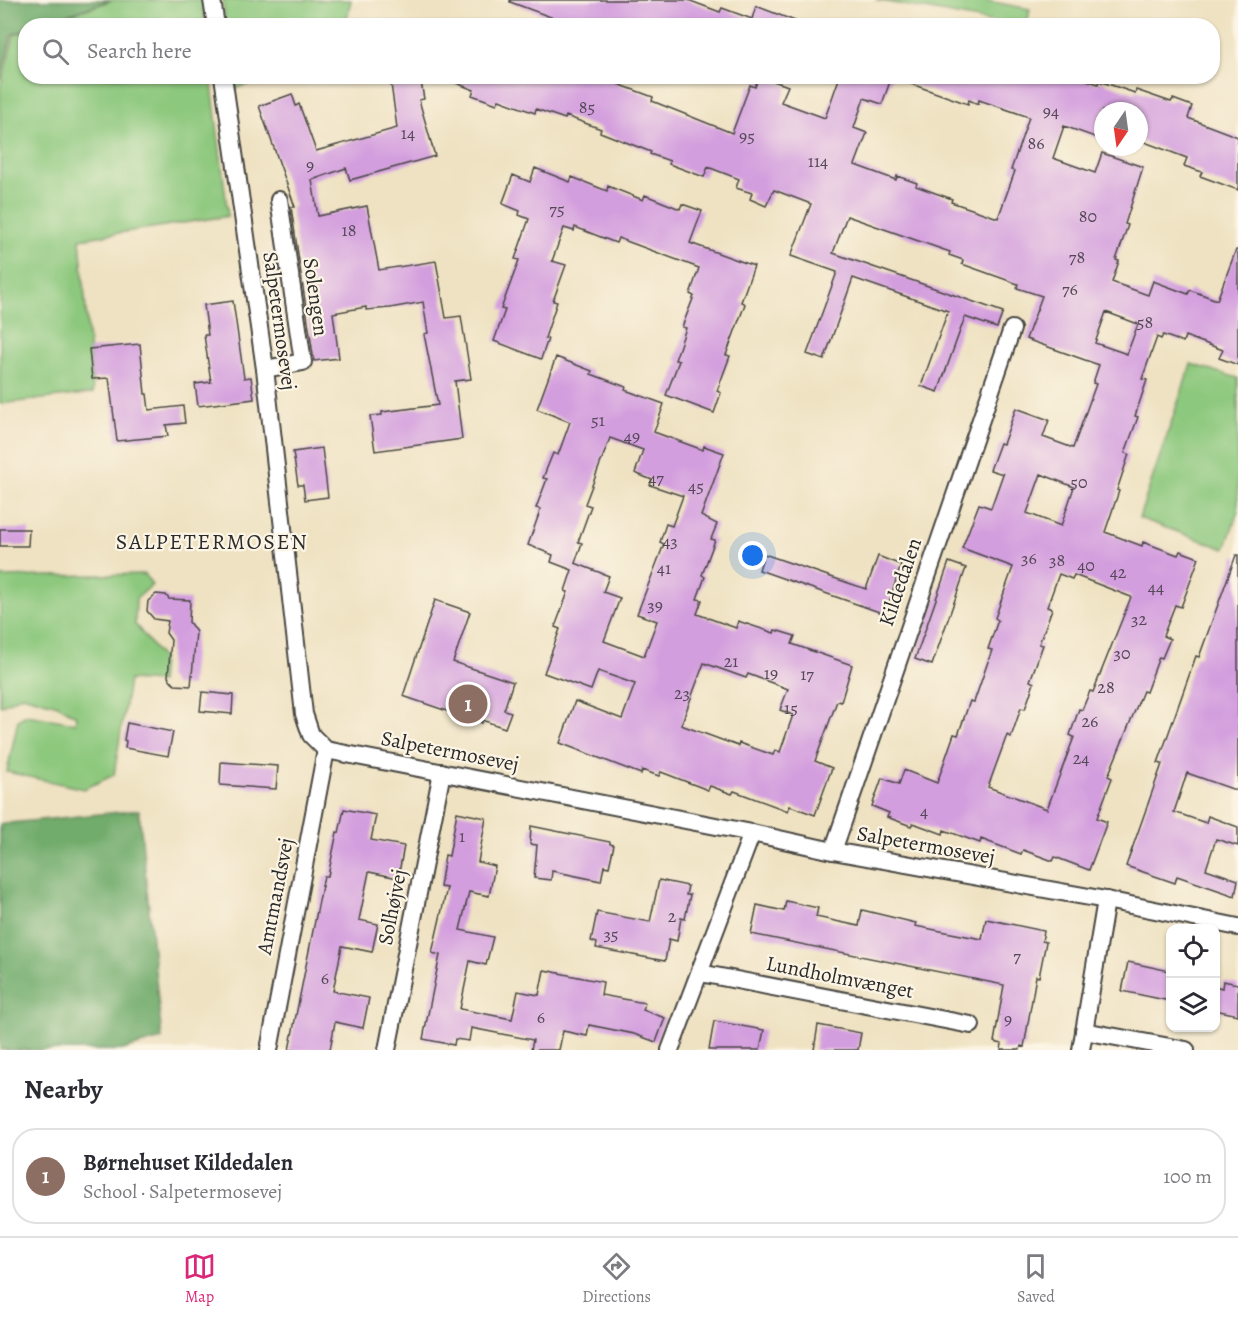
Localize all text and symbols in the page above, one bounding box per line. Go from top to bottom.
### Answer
search box [18,18,1220,84]
icon: search [39,35,72,68]
text: Search here [87,36,192,66]
house number: 85 [579,95,595,119]
house number: 94 [1043,99,1059,123]
north arrow [1094,102,1148,156]
house number: 14 [401,121,415,145]
house number: 95 [739,124,755,148]
house number: 86 [1027,131,1045,155]
house number: 114 [808,149,828,173]
house number: 9 [306,153,314,177]
house number: 75 [549,197,565,221]
house number: 80 [1079,204,1097,228]
house number: 18 [342,218,356,242]
house number: 78 [1069,245,1085,269]
street label: Salpetermosevej [256,250,304,392]
street label: Solengen [297,256,335,338]
house number: 76 [1062,277,1078,301]
house number: 58 [1137,310,1153,334]
house number: 51 [591,408,605,432]
house number: 49 [624,424,640,448]
house number: 47 [648,466,664,490]
house number: 50 [1070,470,1088,494]
house number: 45 [688,474,704,498]
district label: SALPETERMOSEN [116,527,308,557]
house number: 43 [662,529,678,553]
street label: Kildedalen [872,534,928,630]
your location [738,541,767,570]
house number: 36 [1021,546,1037,570]
house number: 38 [1049,548,1065,572]
house number: 40 [1077,553,1095,577]
house number: 41 [657,556,671,580]
house number: 42 [1110,560,1127,584]
house number: 44 [1148,575,1164,599]
house number: 39 [647,593,663,617]
house number: 32 [1131,607,1147,631]
house number: 30 [1113,641,1131,665]
house number: 21 [724,649,738,673]
house number: 19 [764,661,778,685]
house number: 17 [800,662,814,686]
house number: 28 [1097,675,1115,699]
house number: 23 [674,681,690,705]
pin: 1 [448,682,488,726]
house number: 15 [784,696,798,720]
house number: 26 [1082,709,1098,733]
street label: Salpetermosevej [379,724,521,778]
house number: 24 [1073,746,1089,770]
house number: 4 [920,799,928,823]
street label: Salpetermosevej [855,819,997,871]
house number: 1 [459,824,465,848]
street label: Amtmandsvej [250,835,300,958]
street label: Solhøjvej [371,867,413,947]
house number: 2 [668,904,677,928]
house number: 35 [603,922,619,946]
map controls [1166,924,1220,1032]
button: locate [1166,924,1220,978]
house number: 7 [1013,944,1021,968]
street label: Lundholmvænget [764,949,916,1005]
house number: 6 [321,966,329,990]
button: layers [1166,978,1220,1032]
house number: 6 [537,1005,545,1029]
house number: 9 [1004,1007,1012,1031]
text: Nearby [24,1072,103,1107]
text: Børnehuset Kildedalen [83,1148,293,1178]
text: 1 [42,1163,49,1190]
text: 100 m [1163,1163,1212,1190]
text: School · Salpetermosevej [83,1178,282,1205]
tab: Map [183,1250,216,1308]
tab: Directions [582,1250,651,1308]
tab: Saved [1017,1250,1055,1308]

